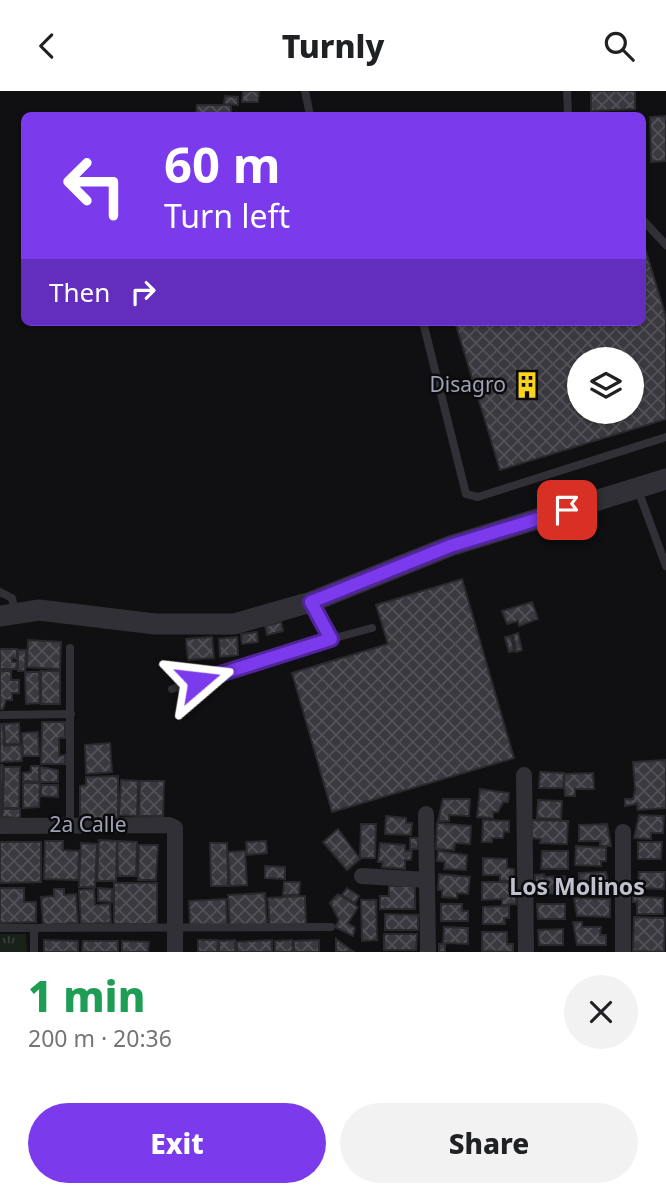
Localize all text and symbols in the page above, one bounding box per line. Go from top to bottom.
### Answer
text: Turnly [282,24,384,67]
icon: back [28,27,66,65]
icon: search [600,27,638,65]
text: 60 m [164,131,281,197]
icon: left [49,140,140,231]
text: Turn left [164,194,290,237]
icon: right [124,273,162,311]
text: Then [49,274,110,310]
map controls [567,347,644,424]
button: layers [567,347,644,424]
place label: Disagro [430,370,506,398]
building icon: Disagro [512,370,542,400]
pin [537,480,597,540]
icon: arrive [548,491,586,529]
position arrow [161,644,235,718]
street label: 2a Calle [50,810,127,838]
district label: Los Molinos [509,870,645,902]
text: 1 min [28,967,145,1024]
button: close [564,975,638,1049]
text: 200 m · 20:36 [28,1022,172,1054]
button: Exit [28,1103,326,1183]
button: Share [340,1103,638,1183]

